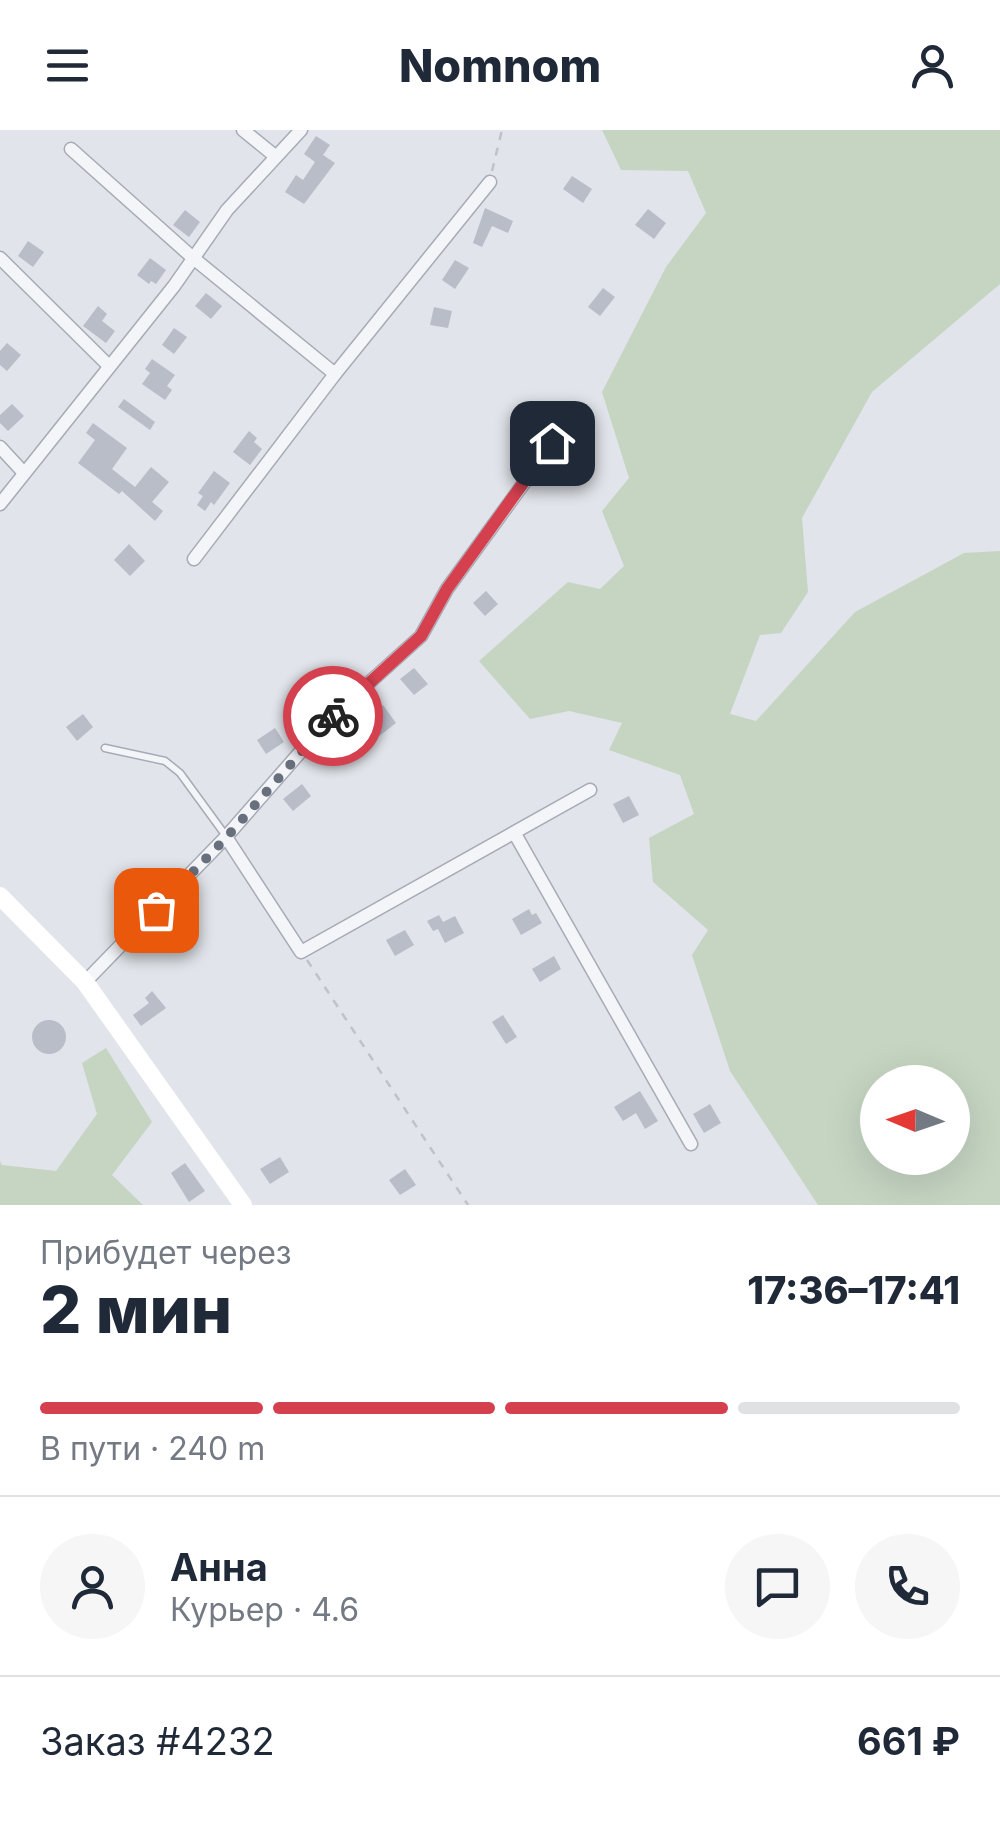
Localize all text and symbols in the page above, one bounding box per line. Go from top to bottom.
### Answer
icon: menu [40,38,95,93]
text: Nomnom [399,38,601,93]
icon: person [905,38,960,93]
pin [510,401,595,486]
icon: home [525,416,580,471]
courier [283,666,383,766]
icon: bike [306,689,361,744]
pin [114,868,199,953]
icon: bag [129,883,184,938]
north arrow [860,1065,970,1175]
map controls [860,1065,970,1175]
text: Прибудет через [40,1233,292,1272]
text: 17:36–17:41 [747,1267,960,1313]
text: 2 мин [40,1270,232,1349]
text: В пути · 240 m [40,1429,265,1468]
button: person [40,1534,145,1639]
button: chat [725,1534,830,1639]
button: phone [855,1534,960,1639]
text: Анна [170,1544,268,1590]
text: Курьер · 4.6 [170,1590,359,1629]
text: Заказ #4232 [40,1718,275,1764]
text: 661 ₽ [857,1718,960,1764]

